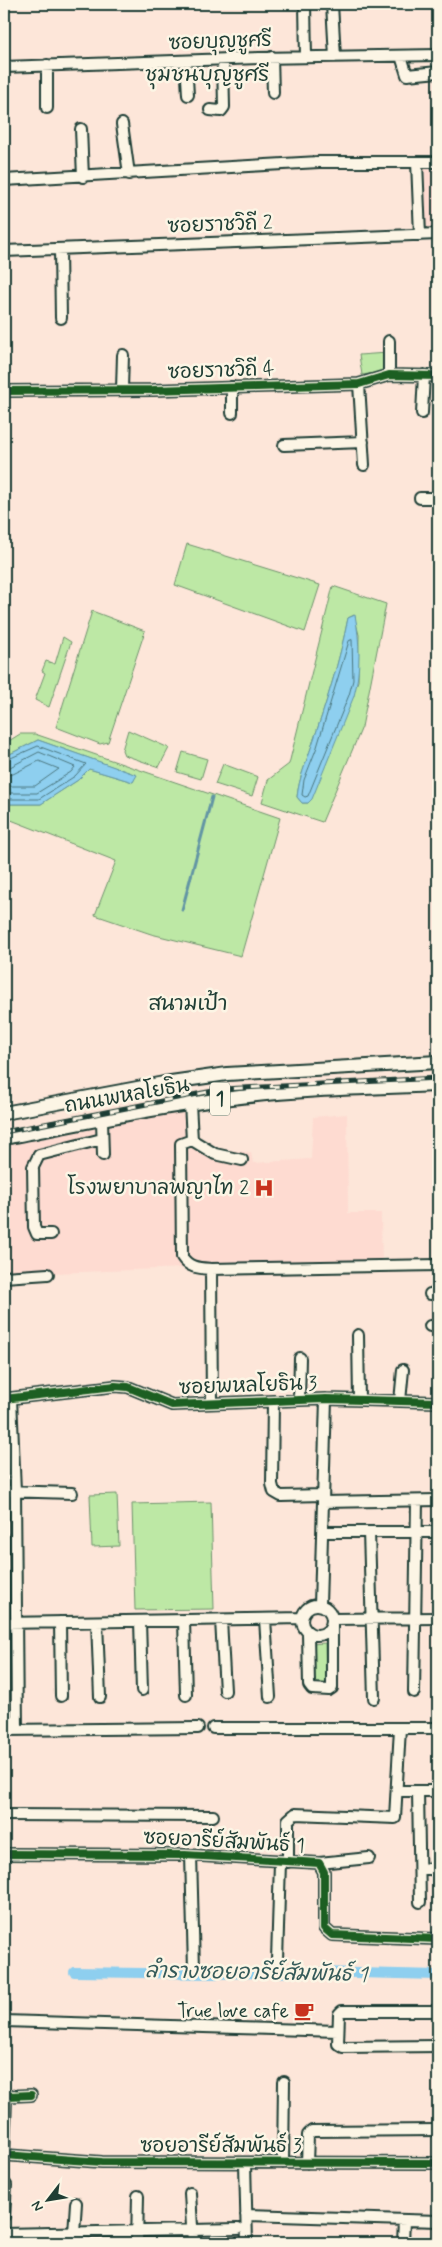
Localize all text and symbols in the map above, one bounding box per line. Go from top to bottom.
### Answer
street label: ซอยบุญชูศรี [168,27,272,58]
district label: ชุมชนบุญชูศรี [145,61,269,90]
street label: ซอยราชวิถี 2 [167,210,273,240]
street label: ซอยราชวิถี 4 [167,356,275,386]
district label: สนามเป้า [149,989,227,1018]
street label: ถนนพหลโยธิน [62,1071,191,1120]
road number: 1 [210,1082,230,1116]
place label: โรงพยาบาลพญาไท 2 [67,1174,249,1202]
hospital icon: โรงพยาบาลพญาไท 2 [253,1177,275,1199]
street label: ซอยพหลโยธิน 3 [178,1369,318,1402]
street label: ซอยอารีย์สัมพันธ์ 1 [143,1823,305,1860]
water label: ลำรางซอยอารีย์สัมพันธ์ 1 [145,1956,369,1989]
place label: True love cafe [177,1998,289,2025]
cafe icon: True love cafe [293,2000,315,2022]
street label: ซอยอารีย์สัมพันธ์ 3 [140,2132,302,2160]
north arrow [22,2174,72,2224]
text: N [28,2198,48,2215]

